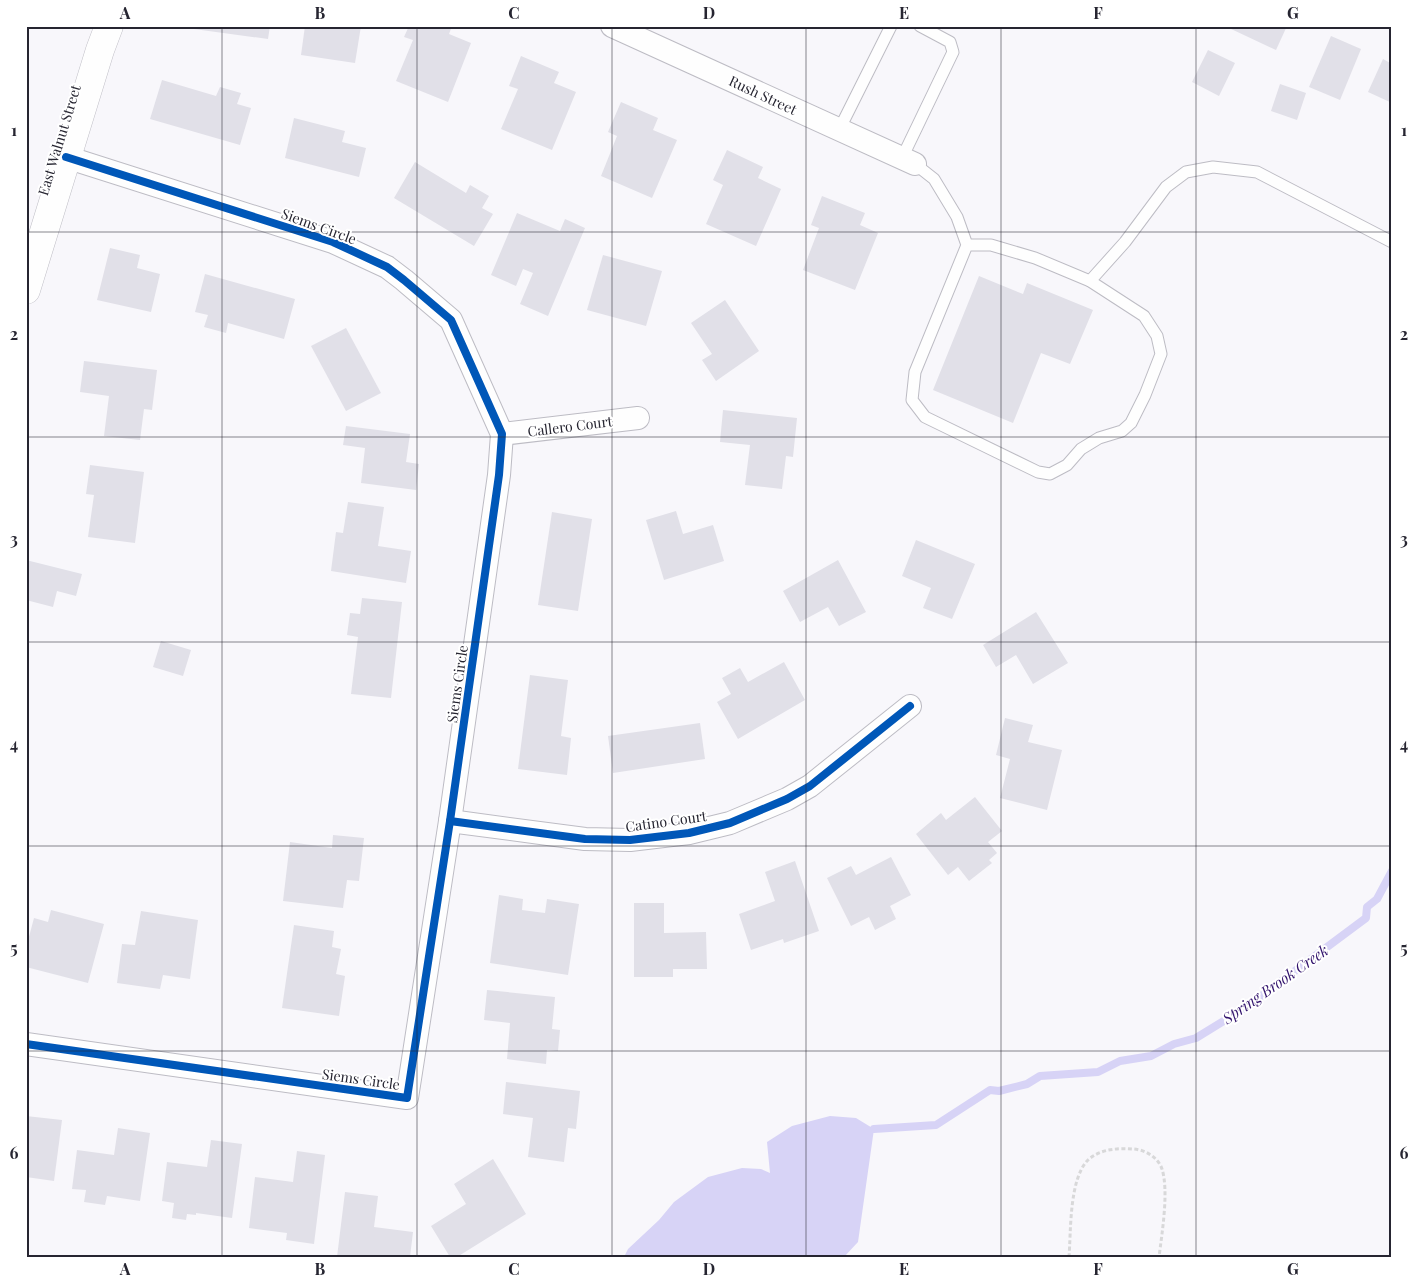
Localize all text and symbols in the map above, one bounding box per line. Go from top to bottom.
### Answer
text: A [119,2,131,23]
text: B [315,2,326,23]
text: C [508,2,520,23]
text: D [703,2,715,23]
text: E [899,2,909,23]
text: F [1093,2,1103,23]
text: G [1287,2,1299,23]
street label: Rush Street [726,71,801,119]
street label: East Walnut Street [33,81,85,198]
text: 1 [11,119,17,140]
text: 1 [1401,119,1407,140]
street label: Siems Circle [279,204,359,248]
text: 2 [10,323,18,344]
text: 2 [1400,323,1408,344]
street label: Callero Court [527,411,615,441]
text: 3 [10,528,18,549]
text: 3 [1400,528,1408,549]
street label: Siems Circle [442,644,472,724]
text: 4 [10,733,18,754]
text: 4 [1400,733,1408,754]
street label: Catino Court [624,806,709,836]
text: 5 [10,937,18,958]
text: 5 [1400,937,1408,958]
water label: Spring Brook Creek [1217,940,1332,1029]
street label: Siems Circle [321,1064,401,1094]
text: 6 [10,1142,19,1163]
text: 6 [1400,1142,1409,1163]
text: A [119,1258,131,1279]
text: B [315,1258,326,1279]
text: C [508,1258,520,1279]
text: D [703,1258,715,1279]
text: E [899,1258,909,1279]
text: F [1093,1258,1103,1279]
text: G [1287,1258,1299,1279]

